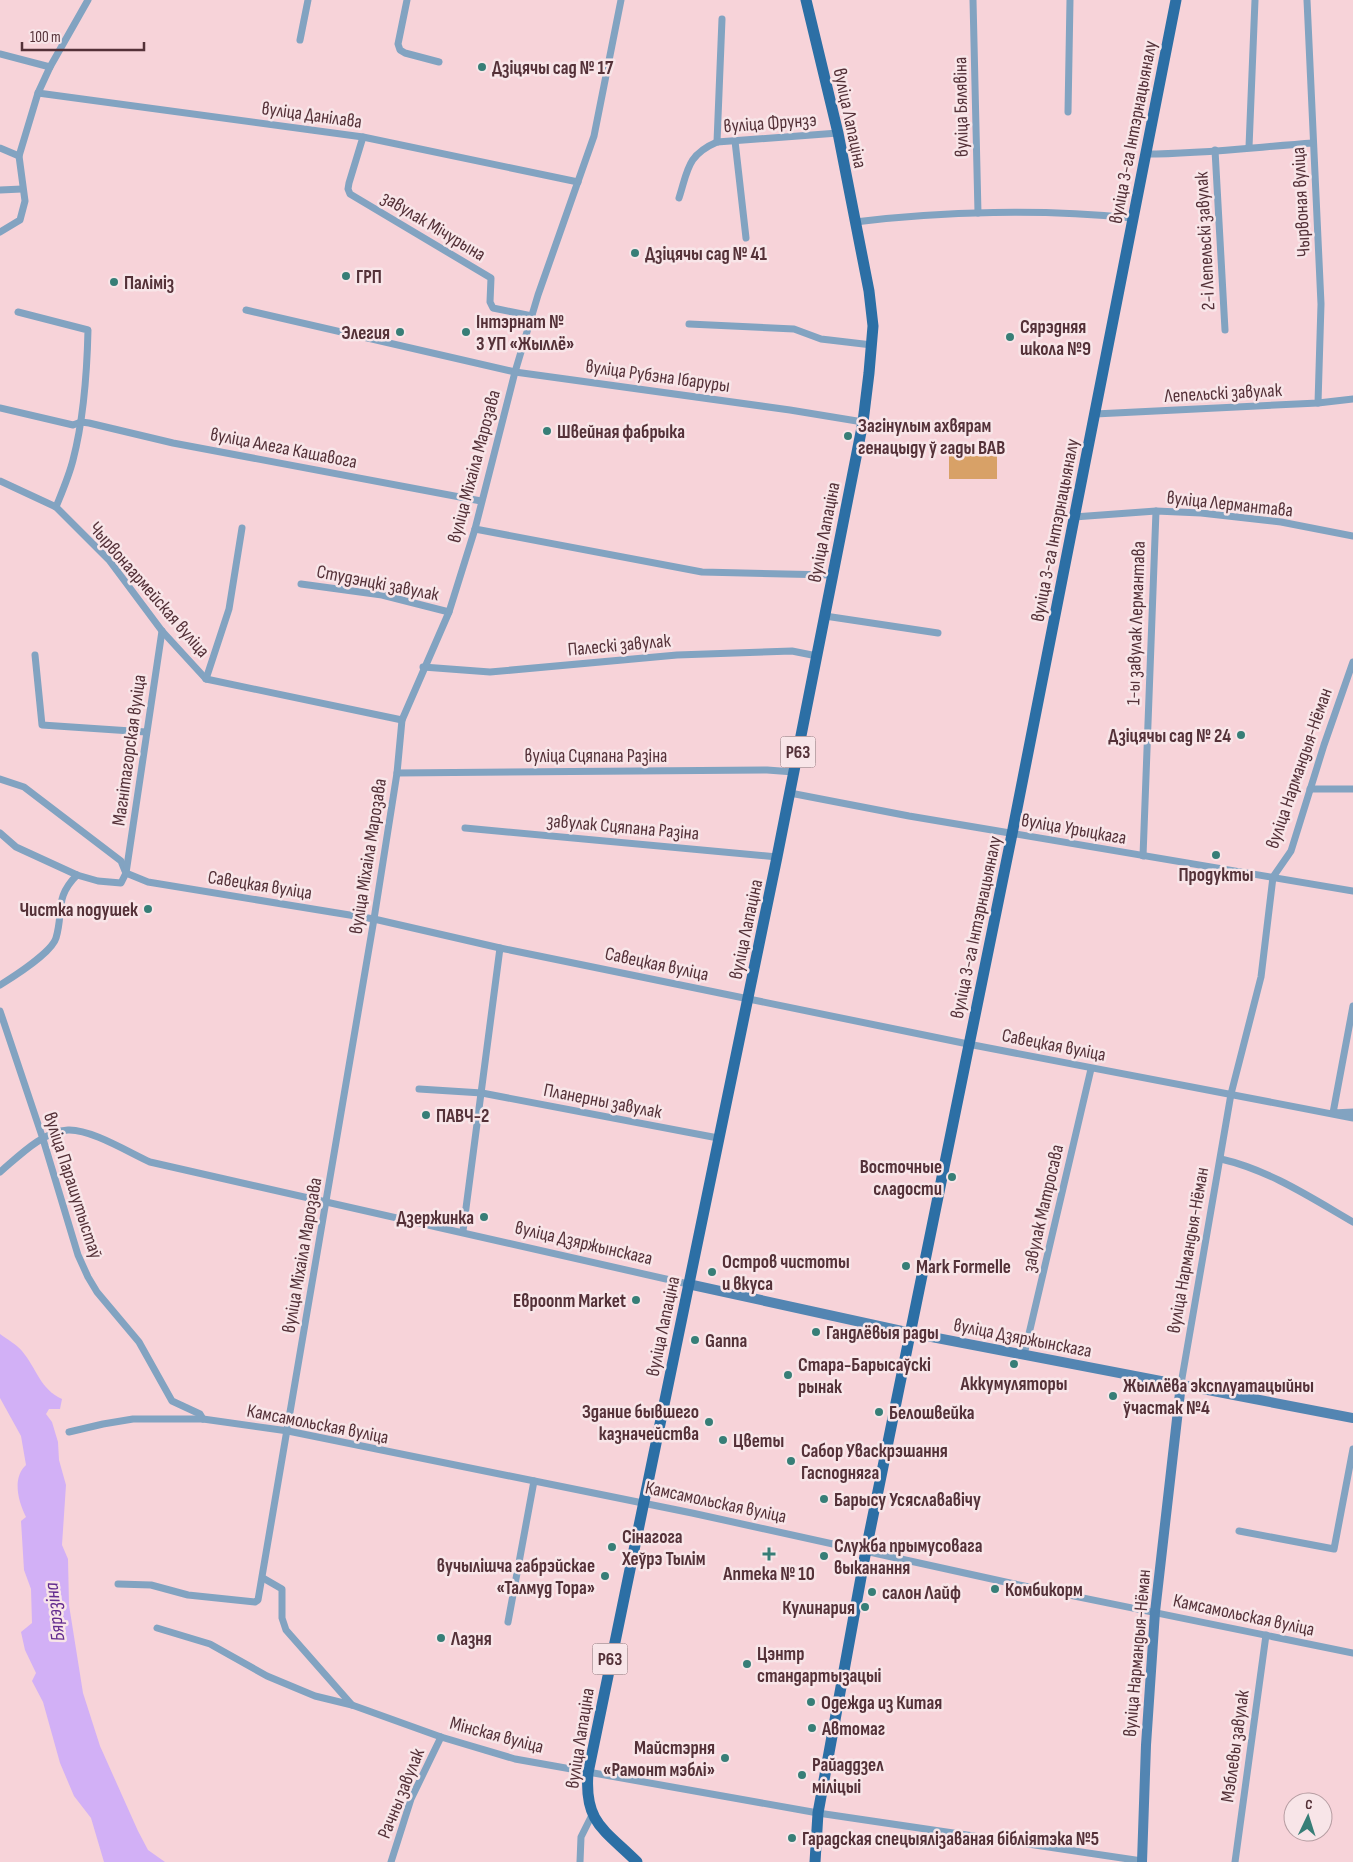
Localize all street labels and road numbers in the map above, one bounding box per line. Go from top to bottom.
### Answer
street label: вуліца 3-га Інтэрнацыяналу [1104,38,1163,226]
street label: вуліца Бялявіна [949,57,974,157]
street label: вуліца Лапаціна [828,66,871,170]
street label: вуліца Данілава [260,97,363,134]
street label: вуліца Фрунзэ [723,109,817,138]
street label: Чырвоная вуліца [1287,146,1316,258]
street label: 2-і Лепельскі завулак [1190,170,1221,311]
street label: завулак Мічурына [377,186,489,266]
street label: вуліца Рубэна Ібаруры [584,355,731,398]
street label: Лепельскі завулак [1163,379,1283,408]
street label: вуліца Міхаіла Марозава [443,387,506,545]
street label: вуліца Алега Кашавога [208,423,359,474]
street label: вуліца 3-га Інтэрнацыяналу [1026,436,1085,624]
street label: вуліца Лапаціна [803,480,845,584]
street label: вуліца Лермантава [1166,486,1294,523]
street label: Чырвонаармейская вуліца [84,517,214,663]
street label: 1-ы завулак Лермантава [1122,541,1151,706]
street label: Студэнцкі завулак [315,560,442,607]
street label: Палескі завулак [567,629,672,661]
street label: Магнітагорская вуліца [107,673,151,827]
street label: вуліца Нармандыя-Нёман [1261,685,1338,852]
road number: Р63 [780,736,816,768]
street label: вуліца Сцяпана Разіна [525,745,667,768]
street label: вуліца Міхаіла Марозава [345,777,392,936]
street label: завулак Сцяпана Разіна [546,809,700,846]
street label: вуліца Урыцкага [1019,809,1128,850]
street label: вуліца 3-га Інтэрнацыяналу [946,833,1007,1021]
street label: Савецкая вуліца [206,866,314,905]
street label: вуліца Лапаціна [725,877,768,981]
street label: Савецкая вуліца [603,942,711,987]
street label: Савецкая вуліца [1000,1024,1108,1067]
street label: Планерны завулак [542,1079,665,1124]
street label: вуліца Парашутыстаў [38,1109,107,1262]
street label: завулак Матросава [1018,1142,1069,1274]
street label: вуліца Нармандыя-Нёман [1163,1166,1214,1335]
street label: вуліца Міхаіла Марозава [277,1176,327,1335]
street label: вуліца Дзяржынскага [513,1216,655,1270]
street label: вуліца Лапаціна [642,1274,685,1378]
street label: вуліца Дзяржынскага [952,1314,1094,1363]
street label: Камсамольская вуліца [245,1399,391,1449]
street label: Камсамольская вуліца [643,1476,788,1529]
street label: вуліца Нармандыя-Нёман [1119,1568,1156,1738]
street label: Камсамольская вуліца [1171,1589,1316,1642]
road number: Р63 [592,1644,628,1675]
street label: вуліца Лапаціна [561,1686,600,1790]
street label: Мэблевы завулак [1216,1688,1255,1804]
street label: Мінская вуліца [447,1712,546,1759]
street label: Рачны завулак [373,1744,430,1842]

